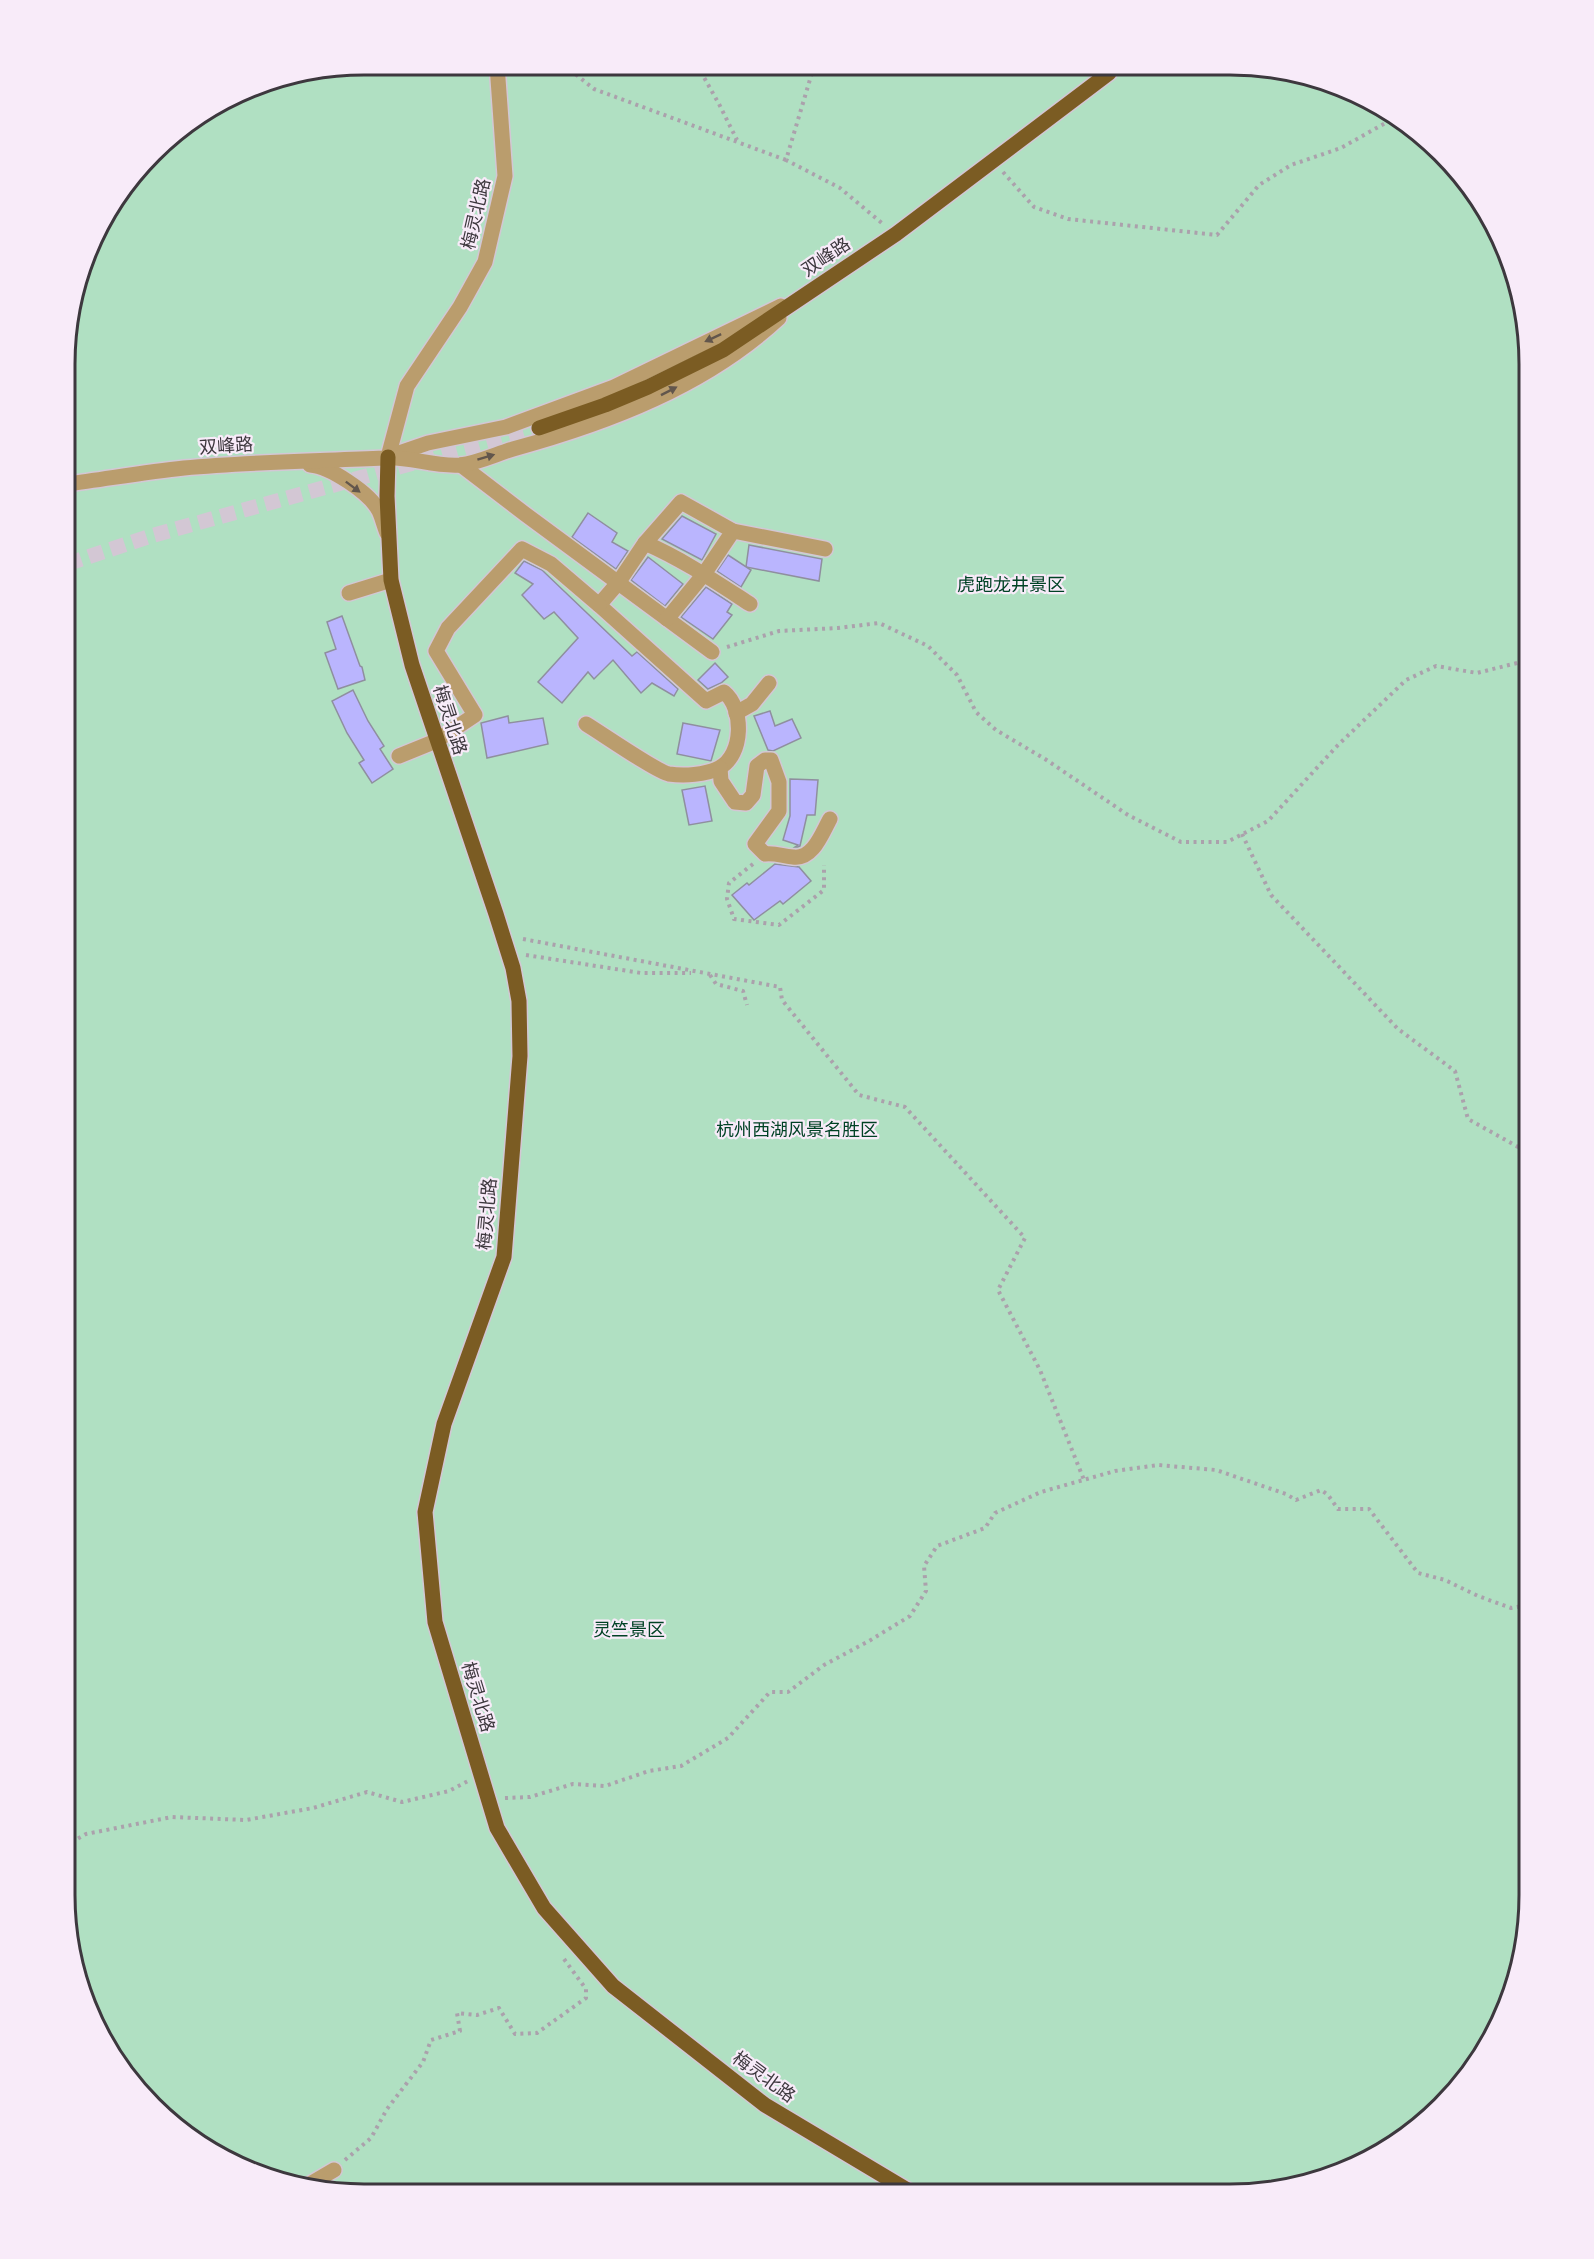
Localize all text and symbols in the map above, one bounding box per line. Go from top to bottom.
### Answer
street label: 梅灵北路 [456,176,496,252]
street label: 双峰路 [797,232,855,282]
one-way arrow [704,334,721,343]
one-way arrow [661,386,678,396]
street label: 双峰路 [198,432,254,460]
one-way arrow [478,452,496,461]
one-way arrow [345,481,361,493]
park label: 虎跑龙井景区 [957,573,1065,597]
street label: 梅灵北路 [427,682,473,758]
park label: 杭州西湖风景名胜区 [716,1118,878,1142]
street label: 梅灵北路 [472,1177,502,1251]
park label: 灵竺景区 [593,1618,665,1642]
street label: 梅灵北路 [456,1659,500,1735]
street label: 梅灵北路 [728,2046,800,2108]

